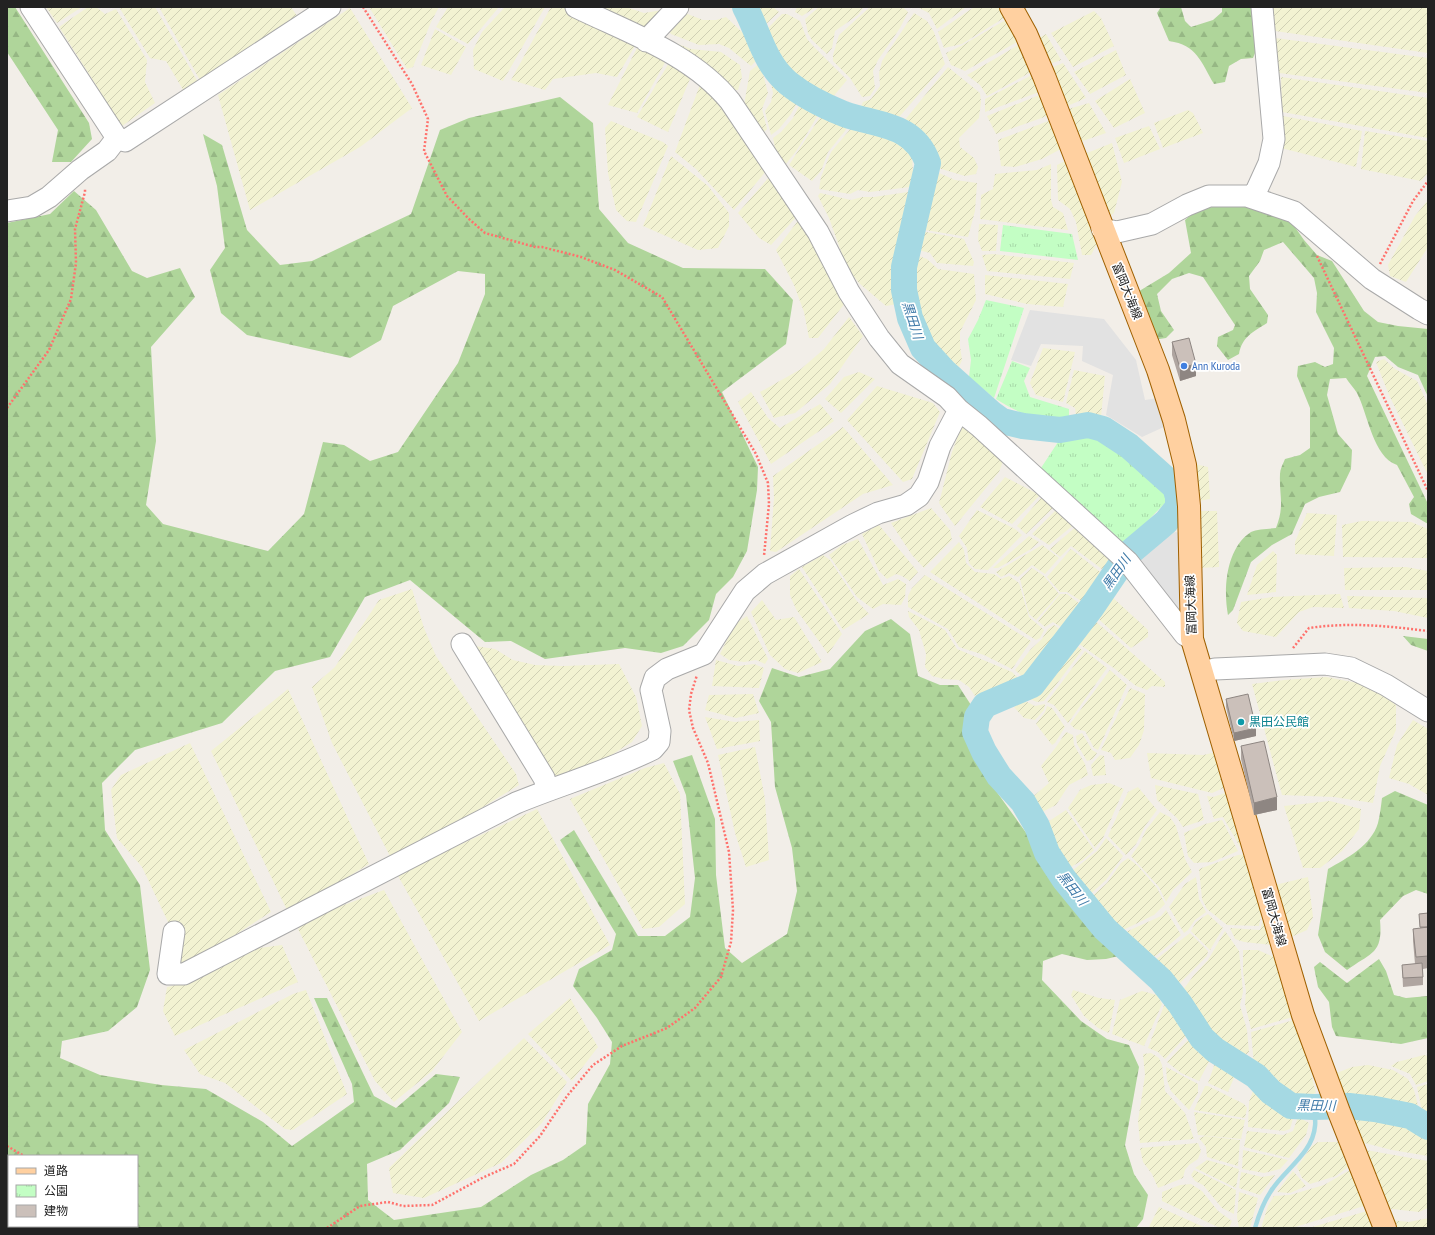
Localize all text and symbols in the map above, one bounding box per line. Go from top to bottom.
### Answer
street label: 富岡大海線 [1109,260,1146,321]
water label: 黒田川 [898,299,927,343]
place label: Ann Kuroda [1192,358,1240,373]
marker: Ann Kuroda [1179,361,1189,371]
water label: 黒田川 [1098,550,1136,593]
street label: 富岡大海線 [1182,575,1199,635]
place label: 黒田公民館 [1249,714,1309,729]
marker: 黒田公民館 [1236,717,1246,727]
water label: 黒田川 [1054,868,1093,910]
street label: 富岡大海線 [1259,886,1290,948]
water label: 黒田川 [1296,1097,1338,1114]
legend [8,1155,138,1227]
text: 道路 [44,1163,68,1178]
text: 公園 [44,1183,68,1198]
text: 建物 [44,1203,68,1218]

